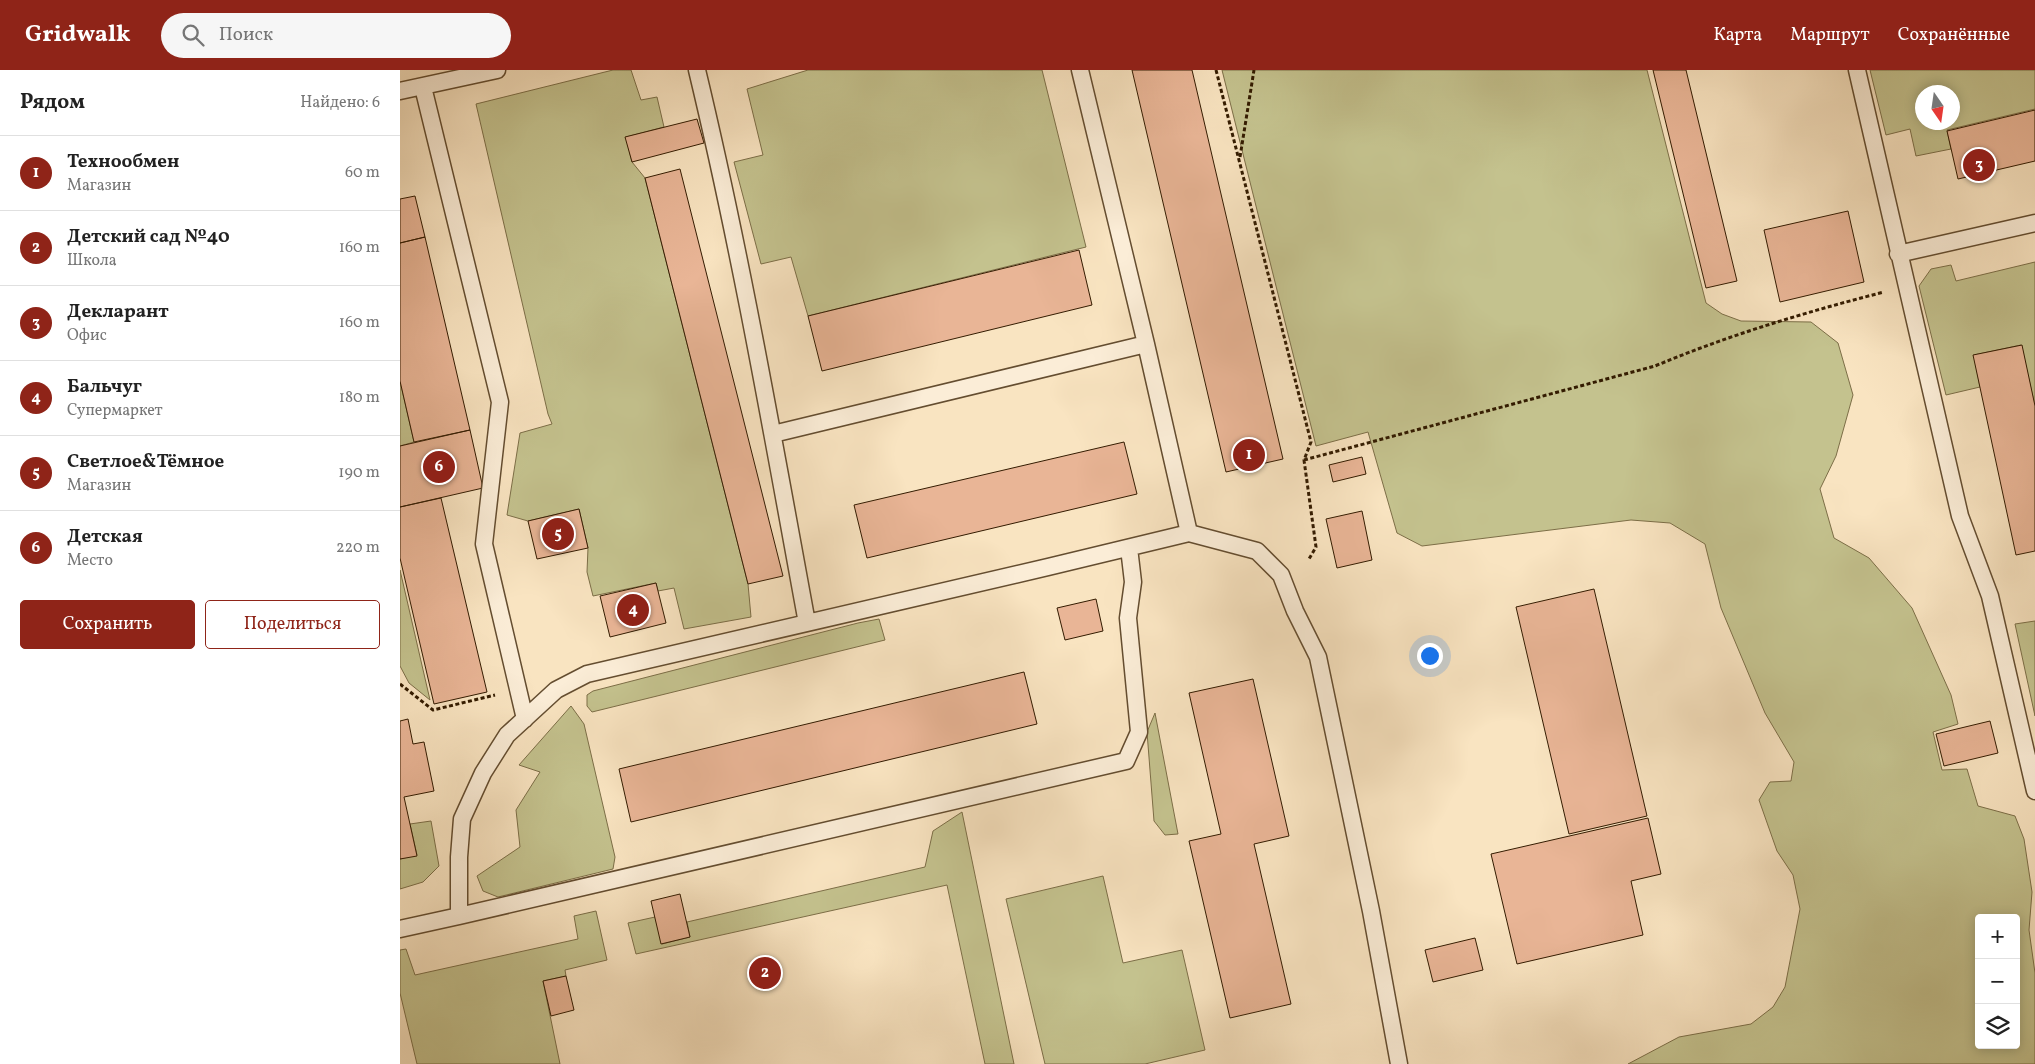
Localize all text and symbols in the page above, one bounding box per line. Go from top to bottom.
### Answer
search box [161,13,511,58]
text: Gridwalk [25,18,131,52]
icon: search [179,21,207,49]
text: Поиск [219,22,273,48]
text: Карта [1713,23,1762,48]
text: Маршрут [1790,23,1870,48]
text: Сохранённые [1898,23,2010,48]
north arrow [1915,85,1960,130]
text: Рядом [20,88,85,117]
text: Найдено: 6 [300,92,380,114]
pin: 3 [1963,146,1995,184]
text: Технообмен [67,149,179,175]
text: 1 [33,162,39,184]
text: 60 m [345,162,380,184]
text: Магазин [67,175,131,197]
text: Детский сад №40 [67,224,230,250]
text: 2 [32,237,40,259]
text: 160 m [339,237,380,259]
text: Школа [67,250,117,272]
text: Декларант [67,299,169,325]
text: 3 [32,312,40,334]
text: 160 m [339,312,380,334]
text: Офис [67,325,107,347]
text: Бальчуг [67,374,142,400]
text: 4 [31,387,41,409]
text: 180 m [339,387,380,409]
text: Супермаркет [67,400,163,422]
pin: 1 [1233,436,1265,474]
pin: 6 [423,448,455,486]
text: Светлое&Тёмное [67,449,224,475]
text: 5 [32,462,40,484]
text: 190 m [338,462,380,484]
text: Магазин [67,475,131,497]
pin: 5 [542,515,574,553]
text: Детская [67,524,143,550]
text: 6 [32,537,40,559]
text: 220 m [336,537,380,559]
text: Место [67,550,113,572]
pin: 4 [617,591,649,629]
button: Сохранить [20,600,195,649]
button: Поделиться [205,600,380,649]
your location [1417,643,1443,669]
map controls [1975,914,2020,1049]
button: + [1975,914,2020,959]
pin: 2 [749,954,781,992]
button: − [1975,959,2020,1004]
button: layers [1975,1004,2020,1049]

